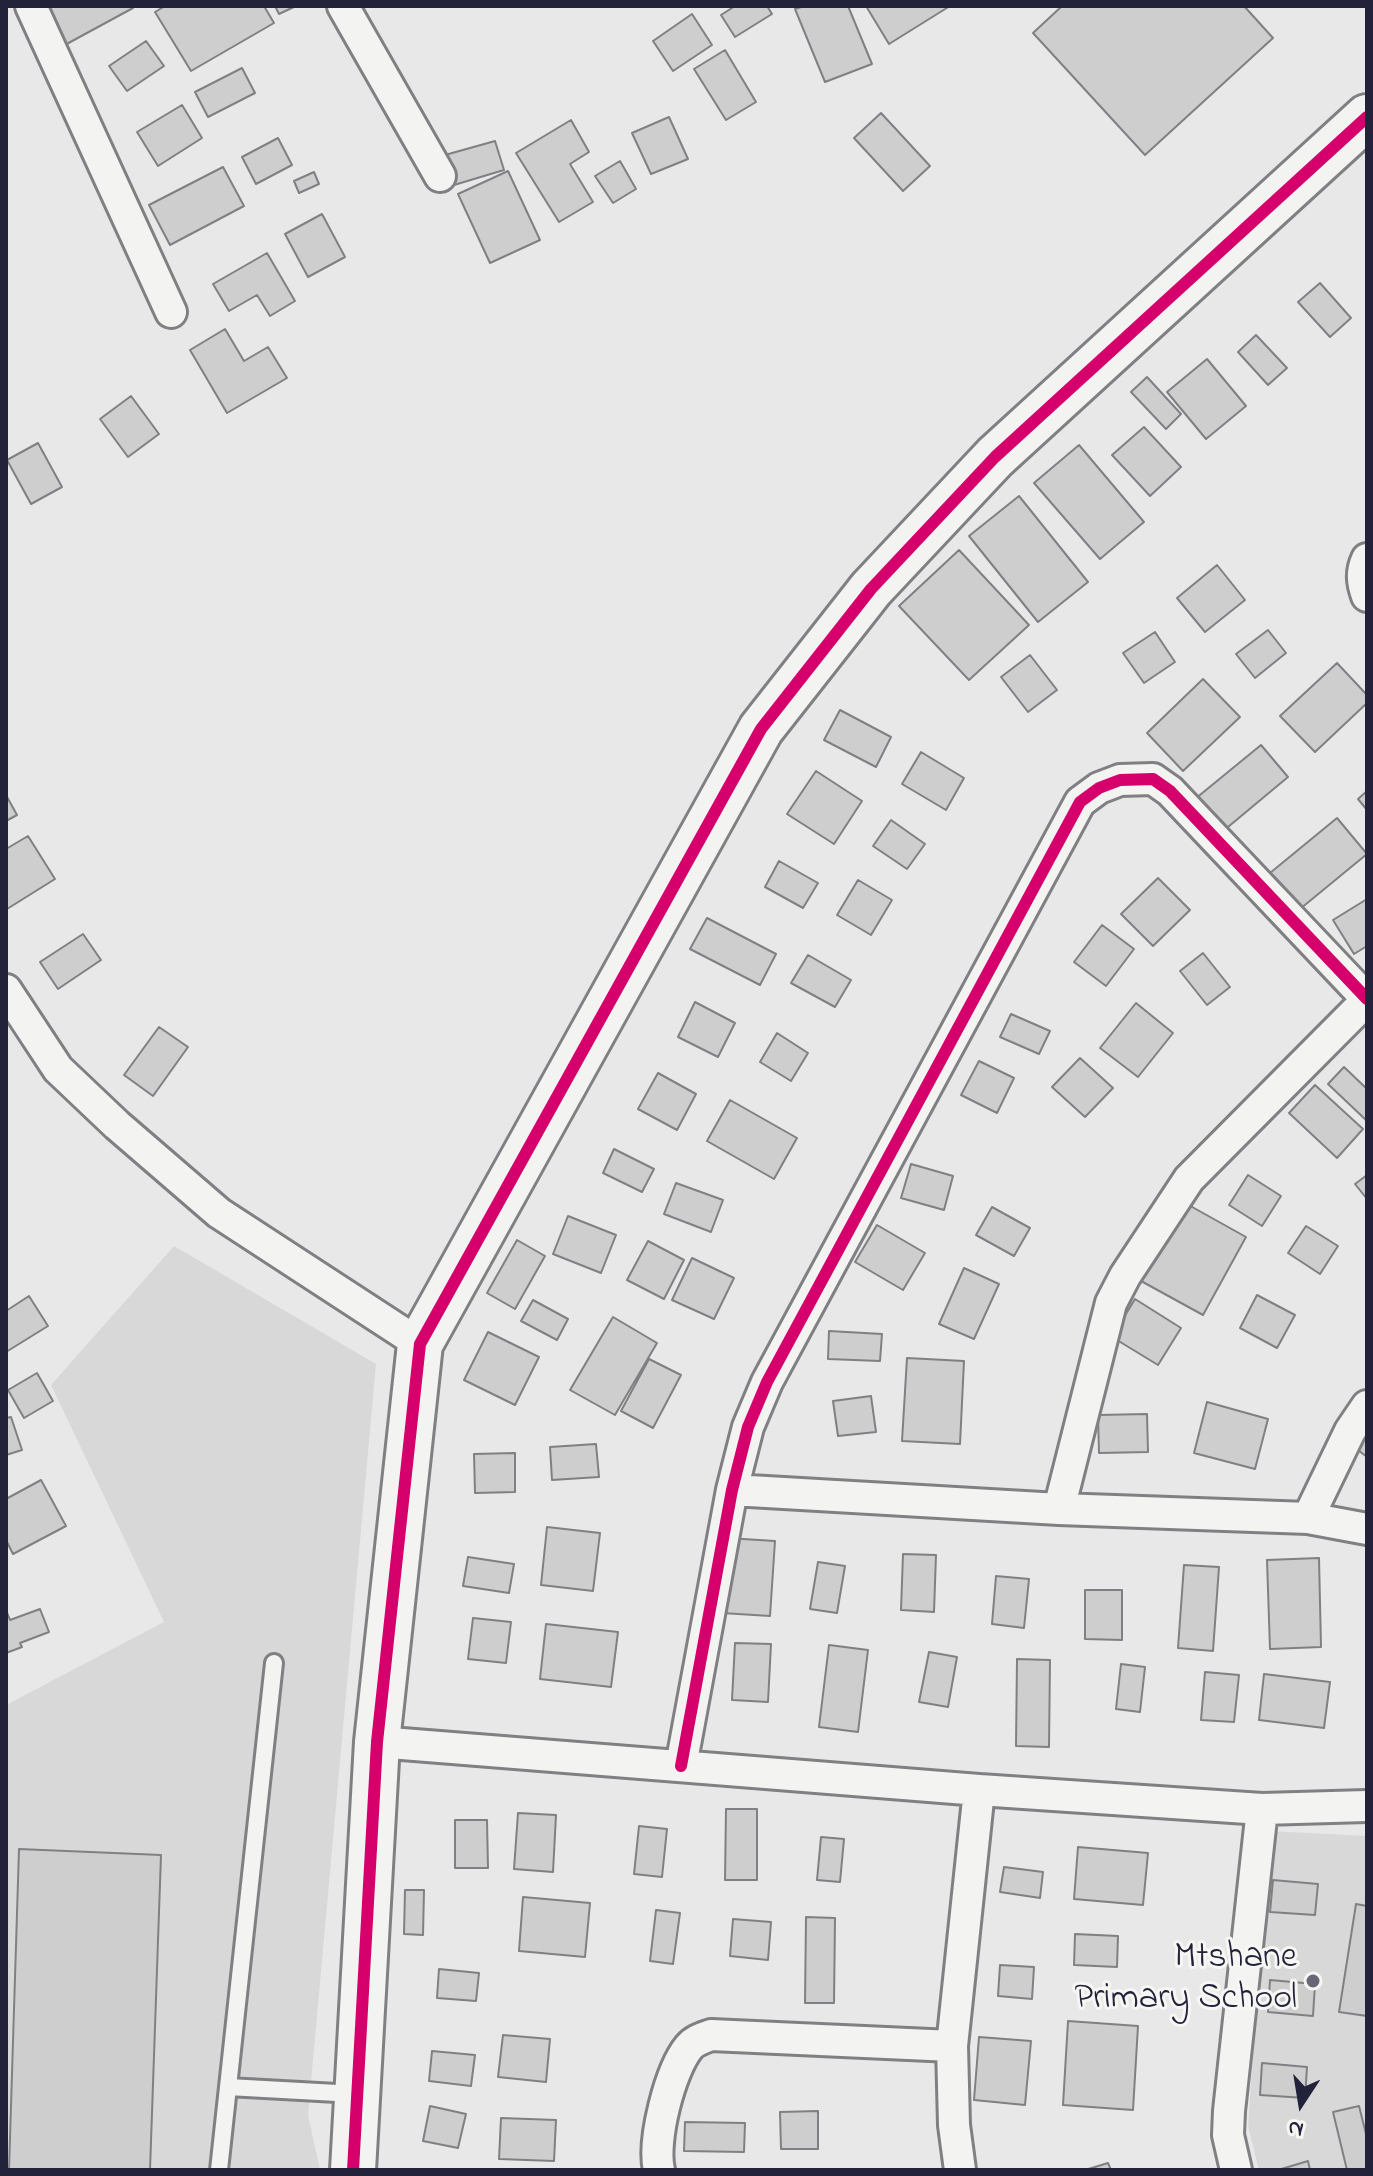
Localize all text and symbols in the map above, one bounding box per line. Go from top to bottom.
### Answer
place label: Mtshane Primary School [1075,1938,1297,2023]
marker: Mtshane Primary School [1304,1972,1322,1990]
north arrow [1261,2064,1341,2144]
text: N [1285,2110,1307,2145]

